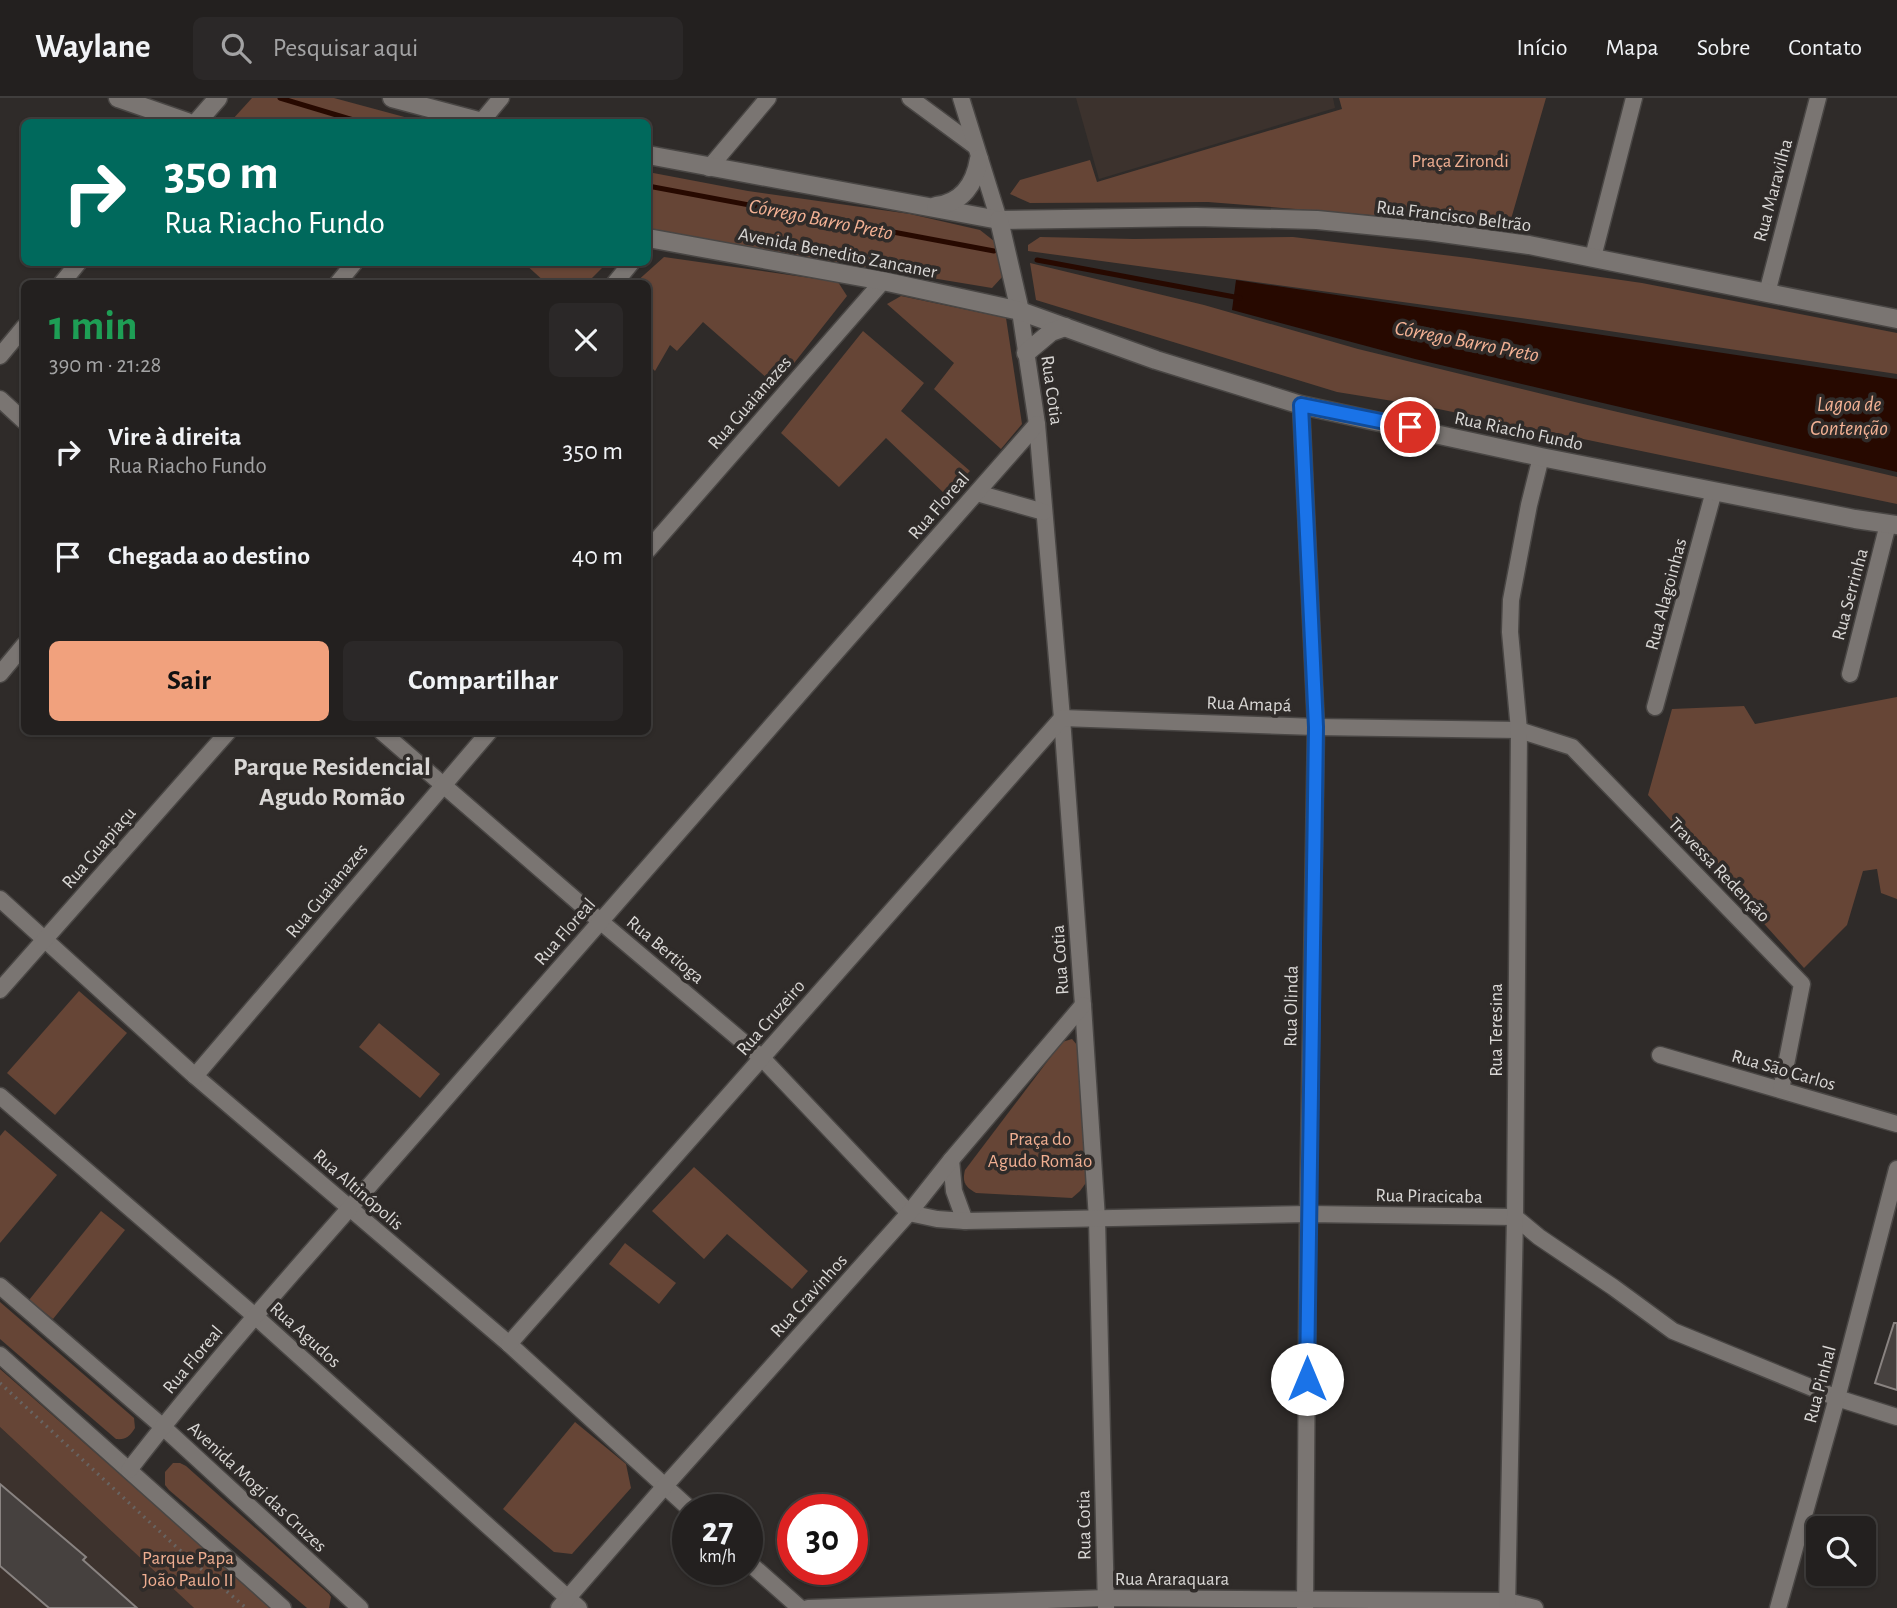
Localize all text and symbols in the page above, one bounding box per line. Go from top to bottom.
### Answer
search box [193,17,683,80]
icon: search [217,29,255,67]
text: Waylane [35,31,151,64]
text: Pesquisar aqui [273,35,418,61]
text: Início [1516,36,1568,60]
text: Mapa [1606,36,1659,60]
text: Sobre [1697,36,1750,60]
text: Contato [1788,36,1862,60]
street label: Rua Maravilha [1751,137,1796,244]
icon: right [49,147,140,238]
text: 350 m [164,149,279,198]
park label: Praça Zirondi [1411,152,1509,171]
water label: Córrego Barro Preto [747,195,895,244]
street label: Rua Francisco Beltrão [1375,198,1532,235]
text: Rua Riacho Fundo [164,207,385,239]
street label: Avenida Benedito Zancaner [737,225,939,282]
button: close [549,303,623,377]
text: 1 min [49,305,138,347]
water label: Córrego Barro Preto [1393,317,1541,366]
street label: Rua Guaianazes [705,353,795,453]
text: 390 m · 21:28 [49,354,162,377]
street label: Rua Cotia [1037,354,1066,426]
water label: Lagoa de Contenção [1810,394,1888,439]
pin [1380,397,1440,457]
icon: arrive [1391,408,1429,446]
street label: Rua Riacho Fundo [1453,409,1585,454]
text: Vire à direita [108,424,242,450]
icon: right [49,433,87,471]
text: 350 m [563,438,623,464]
text: Rua Riacho Fundo [108,455,267,478]
street label: Rua Floreal [905,469,973,543]
street label: Rua Alagoinhas [1642,536,1690,652]
icon: arrive [49,538,87,576]
text: Chegada ao destino [108,543,310,569]
text: 40 m [572,543,623,569]
street label: Rua Serrinha [1829,546,1872,642]
button: Sair [49,641,329,721]
button: Compartilhar [343,641,623,721]
street label: Rua Amapá [1206,694,1292,715]
district label: Parque Residencial Agudo Romão [233,754,431,810]
street label: Rua Guapiaçu [59,803,140,892]
street label: Travessa Redenção [1664,814,1773,926]
street label: Rua Guaianazes [282,840,372,942]
street label: Rua Floreal [531,895,599,969]
street label: Rua Bertioga [623,913,707,988]
street label: Rua Cotia [1049,924,1072,995]
street label: Rua Olinda [1281,965,1302,1047]
street label: Rua Cruzeiro [733,976,809,1059]
street label: Rua Teresina [1487,983,1506,1077]
street label: Rua São Carlos [1729,1047,1838,1094]
park label: Praça do Agudo Romão [988,1130,1092,1171]
street label: Rua Altinópolis [309,1146,407,1234]
street label: Rua Piracicaba [1375,1186,1483,1207]
street label: Rua Cravinhos [767,1251,851,1341]
street label: Rua Agudos [266,1299,344,1372]
street label: Rua Floreal [159,1322,227,1398]
position arrow [1270,1342,1344,1416]
street label: Rua Pinhal [1801,1344,1840,1425]
street label: Avenida Mogi das Cruzes [184,1418,330,1556]
street label: Rua Cotia [1074,1490,1095,1560]
speed limit sign: 30 [777,1494,868,1585]
text: 27 [702,1513,733,1548]
map controls [1806,1516,1876,1586]
button: search [1806,1516,1876,1586]
text: km/h [699,1548,736,1566]
park label: Parque Papa João Paulo II [142,1549,234,1590]
street label: Rua Araraquara [1115,1570,1229,1589]

